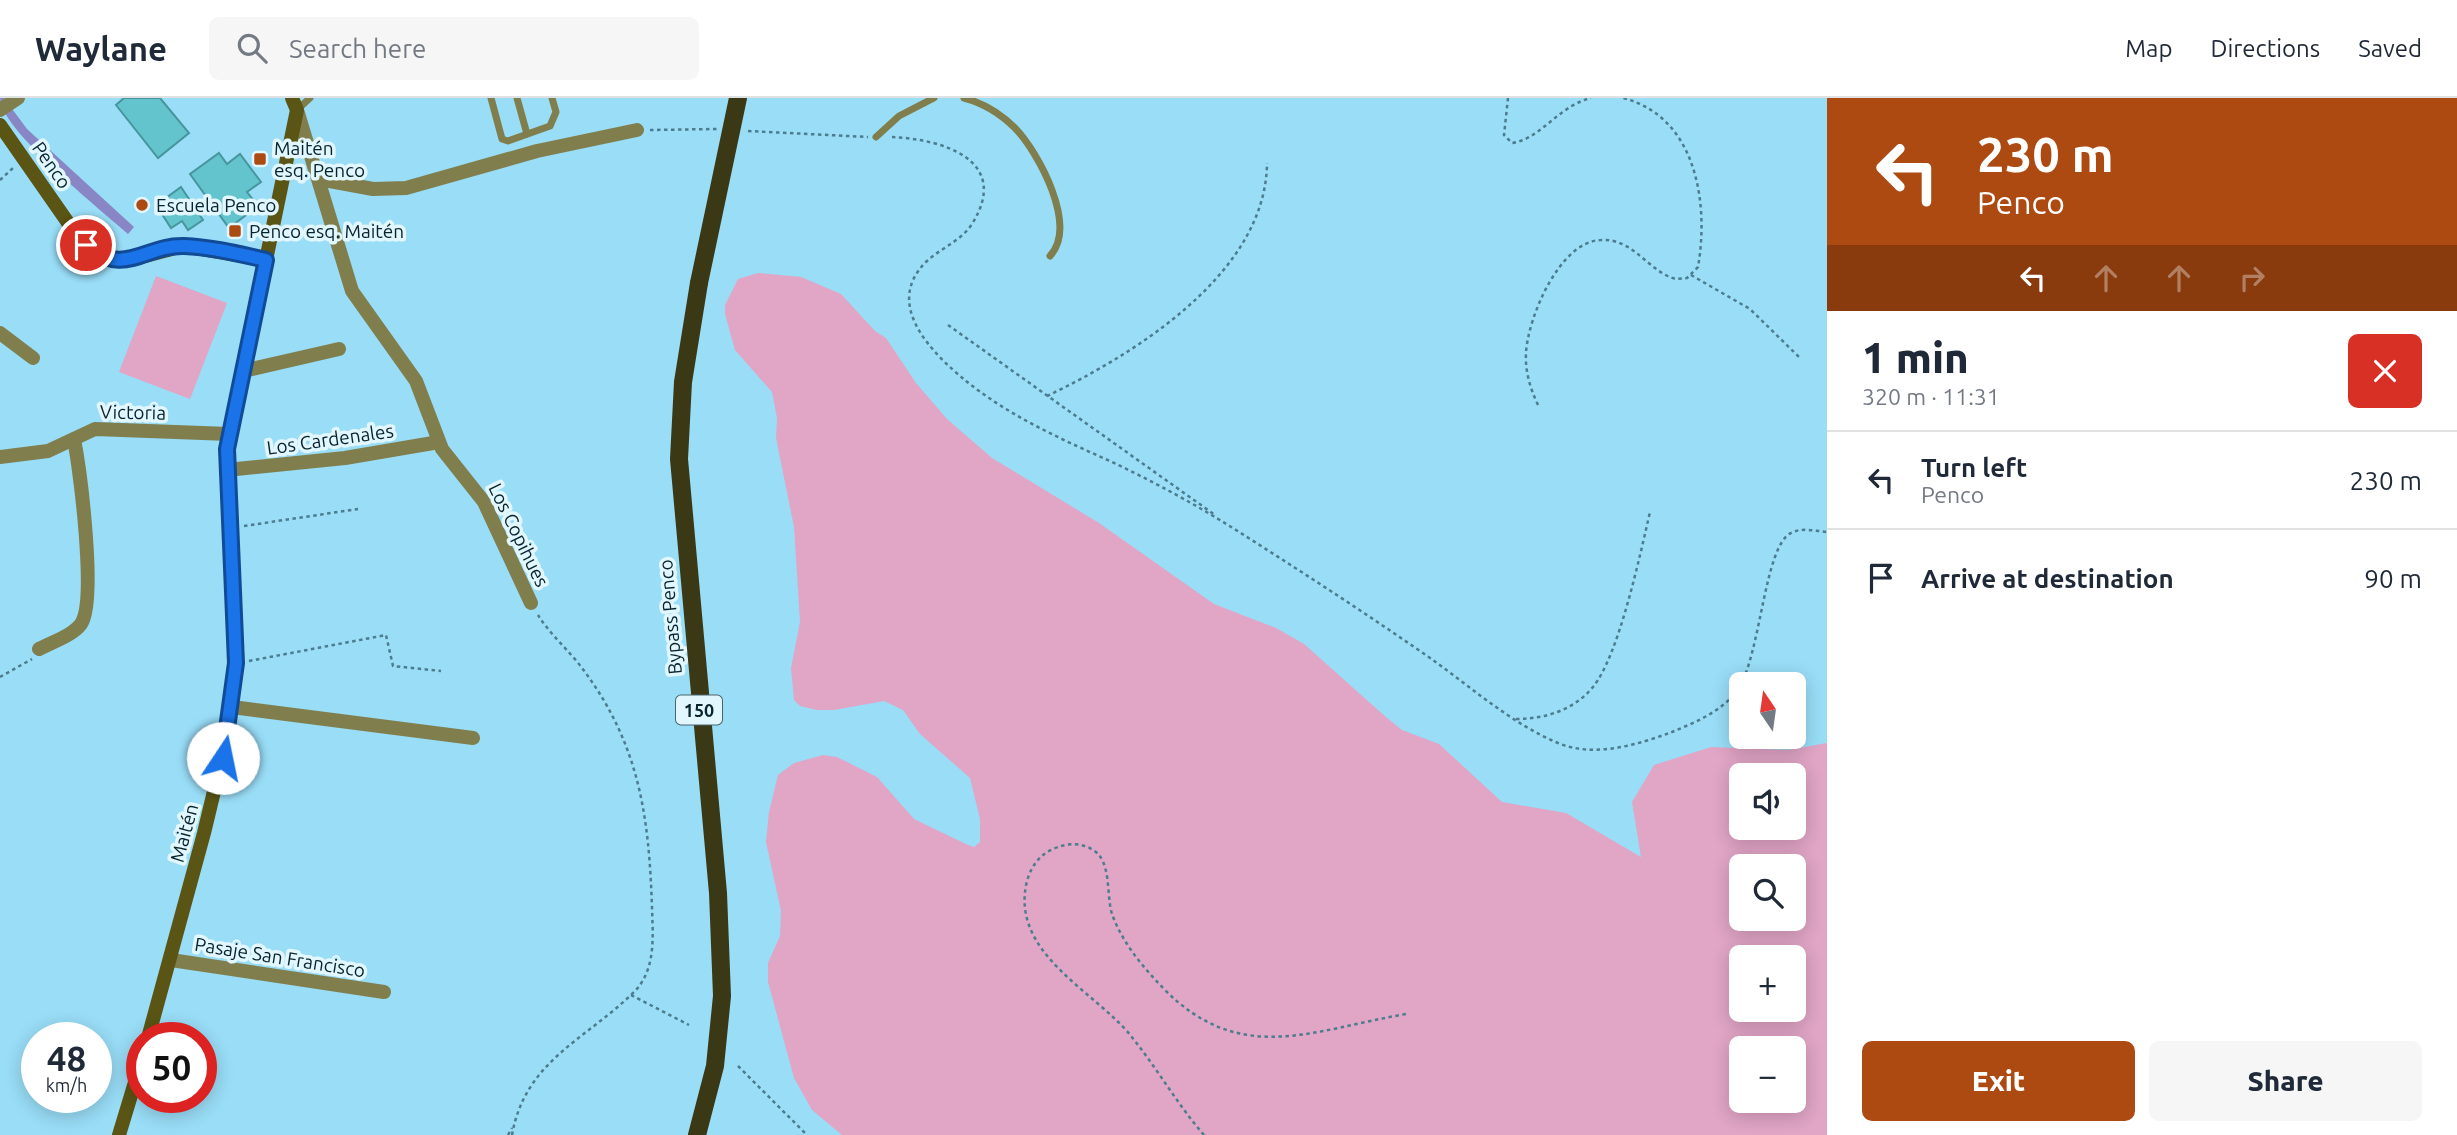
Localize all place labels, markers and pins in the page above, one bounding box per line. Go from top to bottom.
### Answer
place label: Maitén esq. Penco [274,137,365,181]
marker: Maitén esq. Penco [252,151,268,167]
place label: Escuela Penco [156,194,276,216]
marker: Escuela Penco [134,197,150,213]
pin [56,215,116,275]
place label: Penco esq. Maitén [249,220,404,242]
marker: Penco esq. Maitén [227,223,243,239]

